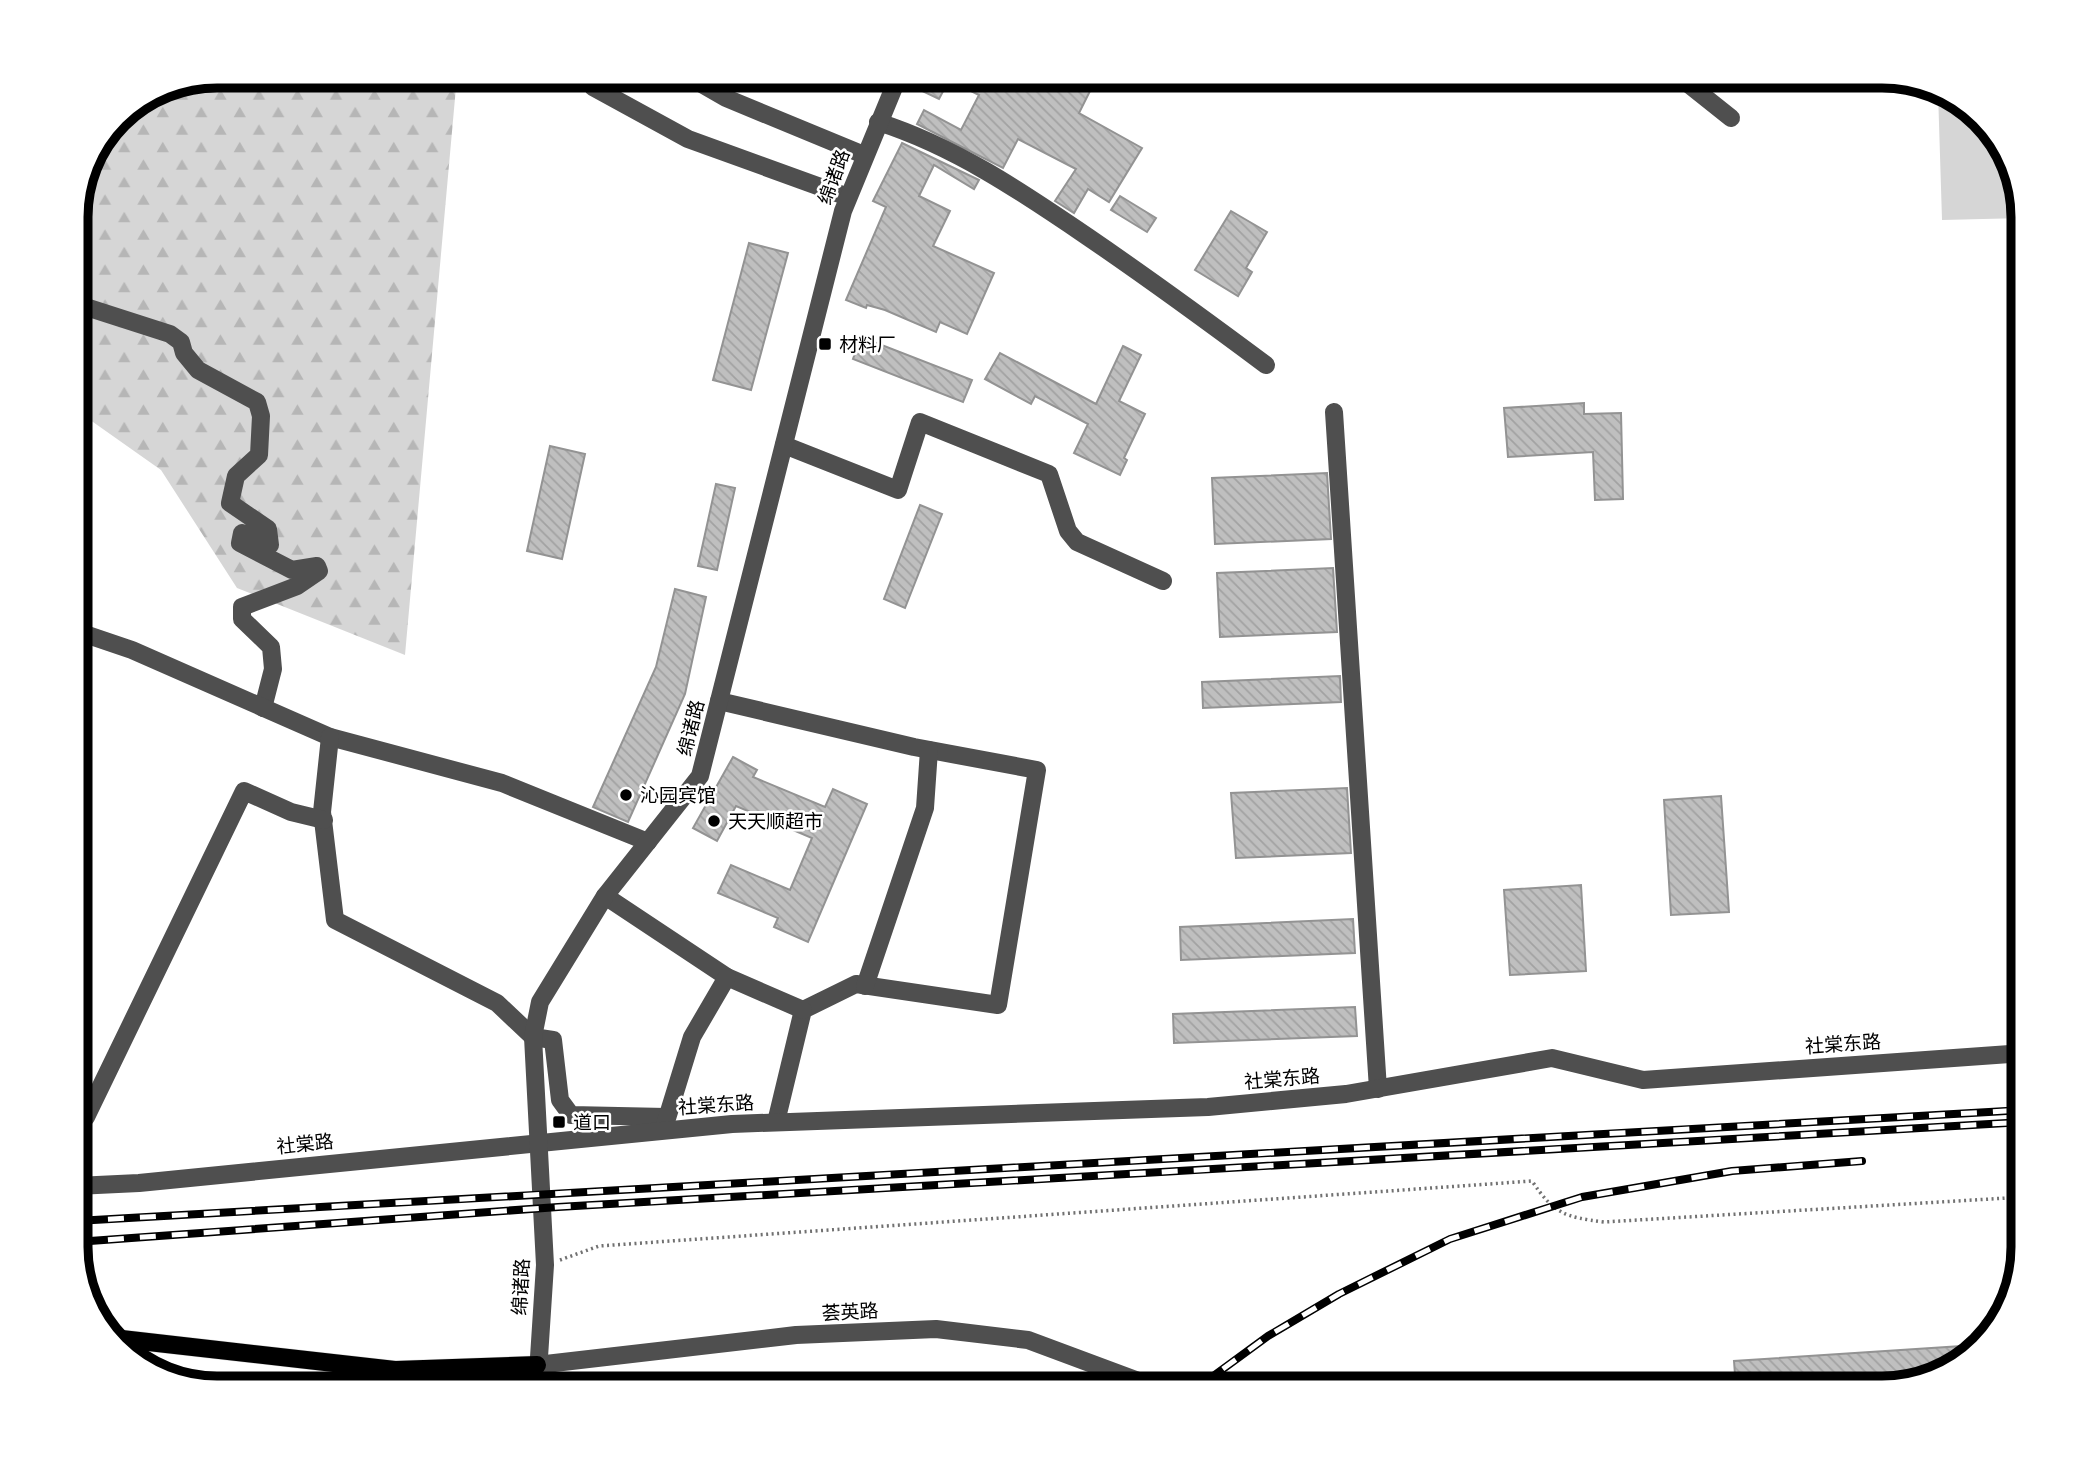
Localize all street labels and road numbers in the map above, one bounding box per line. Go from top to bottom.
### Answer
street label: 绵诸路 [813,146,855,208]
street label: 绵诸路 [673,698,709,758]
street label: 社棠东路 [1804,1030,1882,1058]
street label: 社棠东路 [1243,1064,1321,1094]
street label: 社棠东路 [677,1091,755,1119]
street label: 社棠路 [275,1130,335,1158]
street label: 绵诸路 [508,1258,534,1316]
street label: 荟英路 [821,1299,879,1325]

